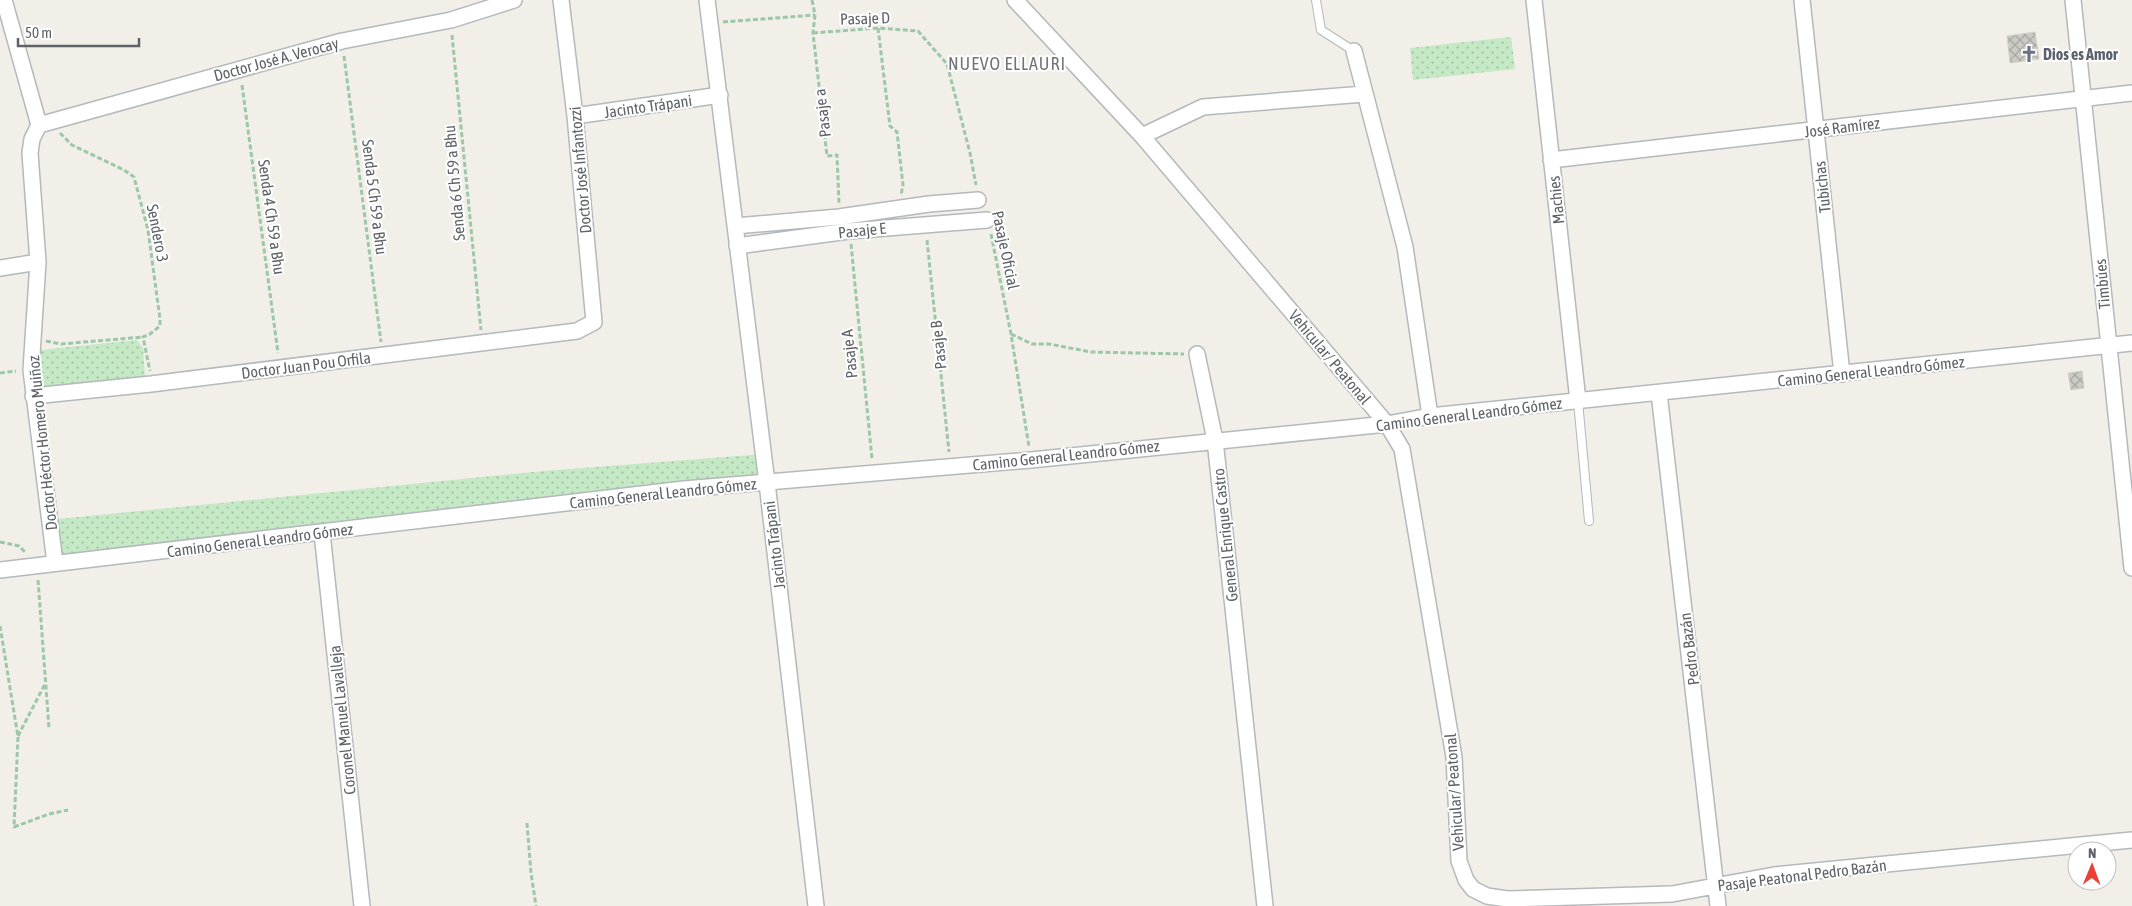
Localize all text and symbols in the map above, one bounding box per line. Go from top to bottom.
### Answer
street label: Pasaje D [840,8,890,29]
scale bar [18,15,139,47]
text: 50 m [25,24,52,41]
street label: Doctor José A. Verocay [211,34,341,85]
church icon: Dios es Amor [2019,44,2039,64]
place label: Dios es Amor [2043,45,2118,63]
district label: NUEVO ELLAURI [948,53,1066,74]
street label: Pasaje a [810,88,835,138]
street label: Jacinto Trápani [603,91,693,122]
street label: Doctor José Infantozzi [565,106,595,234]
street label: José Ramírez [1803,113,1881,141]
street label: Senda 6 Ch 59 a Bhu [440,125,468,241]
street label: Senda 5 Ch 59 a Bhu [359,138,391,256]
street label: Senda 4 Ch 59 a Bhu [255,158,289,276]
street label: Tubichas [1810,160,1834,214]
street label: Machies [1544,175,1567,225]
street label: Sendero 3 [144,203,172,263]
street label: Pasaje Oficial [988,209,1023,292]
street label: Pasaje E [837,219,887,242]
street label: Timbúes [2091,258,2113,310]
street label: Vehicular/ Peatonal [1285,306,1375,408]
street label: Pasaje B [926,319,950,370]
street label: Pasaje A [837,328,862,379]
street label: Doctor Juan Pou Orfila [240,348,372,382]
street label: Camino General Leandro Gómez [1777,352,1965,390]
street label: Doctor Héctor Homero Muiñoz [24,355,60,531]
street label: Camino General Leandro Gómez [1375,394,1563,434]
street label: Camino General Leandro Gómez [972,436,1160,474]
street label: General Enrique Castro [1209,467,1242,603]
street label: Camino General Leandro Gómez [569,474,757,512]
street label: Jacinto Trápani [760,500,789,590]
street label: Camino General Leandro Gómez [166,520,354,560]
street label: Pedro Bazán [1676,612,1702,686]
street label: Coronel Manuel Lavalleja [325,644,360,796]
street label: Vehicular/ Peatonal [1441,732,1467,851]
north arrow [2067,841,2117,891]
text: N [2088,845,2096,861]
street label: Pasaje Peatonal Pedro Bazán [1717,856,1888,895]

